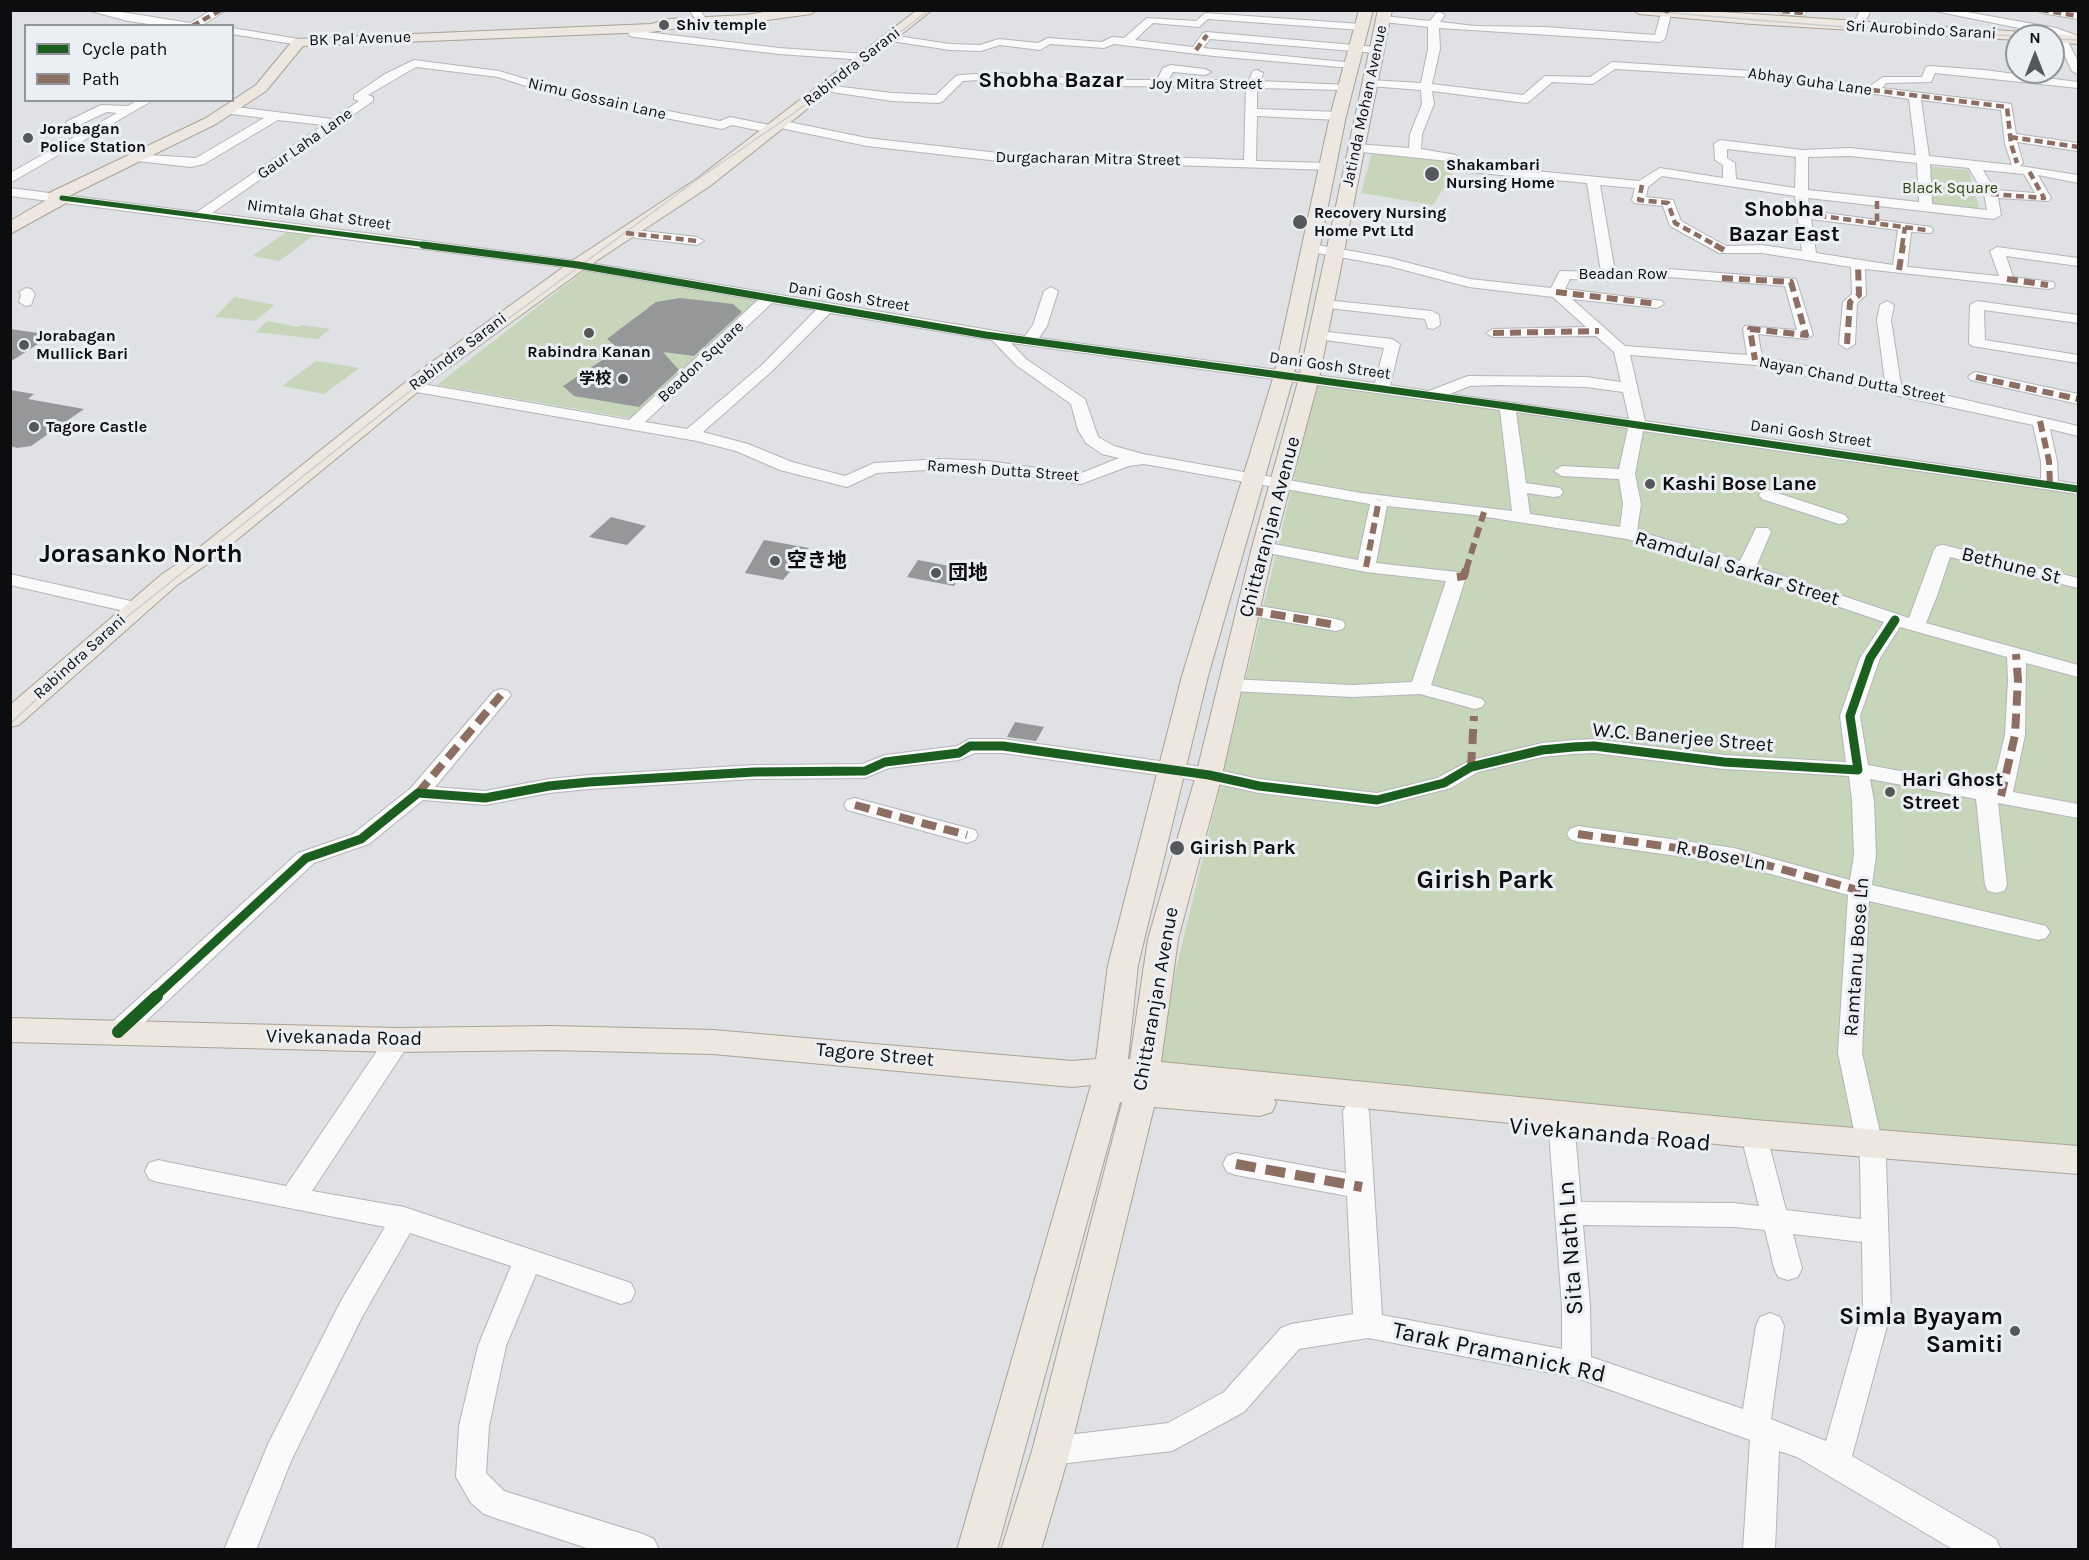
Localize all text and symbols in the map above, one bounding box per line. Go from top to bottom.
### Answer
place label: Shiv temple [676,15,767,35]
street label: Sri Aurobindo Sarani [1845,16,1997,44]
marker: Shiv temple [657,18,671,32]
street label: Rabindra Sarani [800,23,904,111]
street label: Jatinda Mohan Avenue [1338,23,1392,189]
legend [24,24,234,102]
north arrow [2005,24,2065,84]
street label: BK Pal Avenue [309,28,411,50]
text: N [2029,28,2041,47]
text: Cycle path [82,38,167,60]
street label: Abhay Guha Lane [1747,64,1873,100]
text: Path [82,68,120,90]
district label: Shobha Bazar [978,68,1124,94]
street label: Nimu Gossain Lane [526,74,668,124]
street label: Joy Mitra Street [1149,74,1263,94]
street label: Gaur Laha Lane [254,104,356,184]
place label: Jorabagan Police Station [40,119,146,157]
marker: Jorabagan Police Station [21,131,35,145]
street label: Durgacharan Mitra Street [995,148,1181,170]
place label: Shakambari Nursing Home [1446,155,1555,193]
marker: Shakambari Nursing Home [1423,165,1441,183]
park label: Black Square [1902,178,1998,198]
street label: Nimtala Ghat Street [246,195,392,235]
district label: Shobha Bazar East [1728,197,1840,248]
place label: Recovery Nursing Home Pvt Ltd [1314,203,1446,241]
marker: Recovery Nursing Home Pvt Ltd [1291,213,1309,231]
street label: Beadan Row [1579,264,1667,284]
street label: Dani Gosh Street [787,278,911,316]
street label: Rabindra Sarani [405,309,511,395]
street label: Beadon Square [654,317,748,407]
place label: Jorabagan Mullick Bari [36,326,128,364]
marker: Rabindra Kanan [582,326,596,340]
marker: Jorabagan Mullick Bari [17,338,31,352]
place label: Rabindra Kanan [527,342,651,362]
street label: Dani Gosh Street [1268,348,1392,384]
street label: Nayan Chand Dutta Street [1757,352,1947,408]
place label: 学校 [579,369,611,389]
marker: 学校 [616,372,630,386]
street label: Dani Gosh Street [1749,416,1873,452]
place label: Tagore Castle [46,417,147,437]
marker: Tagore Castle [27,420,41,434]
street label: Chittaranjan Avenue [1234,434,1306,620]
street label: Ramesh Dutta Street [926,456,1080,486]
place label: Kashi Bose Lane [1662,472,1817,496]
marker: Kashi Bose Lane [1643,477,1657,491]
street label: Ramdulal Sarkar Street [1632,526,1842,612]
district label: Jorasanko North [39,539,243,571]
street label: Bethune St [1959,542,2063,590]
place label: 空き地 [787,549,847,573]
marker: 空き地 [768,554,782,568]
place label: 団地 [948,561,988,585]
marker: 団地 [929,566,943,580]
street label: Rabindra Sarani [30,610,130,704]
street label: W.C. Banerjee Street [1592,718,1774,758]
place label: Hari Ghost Street [1902,768,2003,815]
marker: Hari Ghost Street [1883,785,1897,799]
place label: Girish Park [1190,836,1296,860]
street label: R. Bose Ln [1674,836,1768,876]
marker: Girish Park [1168,839,1186,857]
district label: Girish Park [1416,865,1554,897]
street label: Ramtanu Bose Ln [1839,876,1875,1038]
street label: Chittaranjan Avenue [1128,905,1184,1093]
street label: Vivekanada Road [266,1025,422,1051]
street label: Tagore Street [815,1038,935,1072]
street label: Vivekananda Road [1508,1112,1712,1158]
street label: Sita Nath Ln [1552,1180,1590,1316]
place label: Simla Byayam Samiti [1839,1303,2003,1359]
street label: Tarak Pramanick Rd [1390,1316,1608,1390]
marker: Simla Byayam Samiti [2008,1324,2022,1338]

